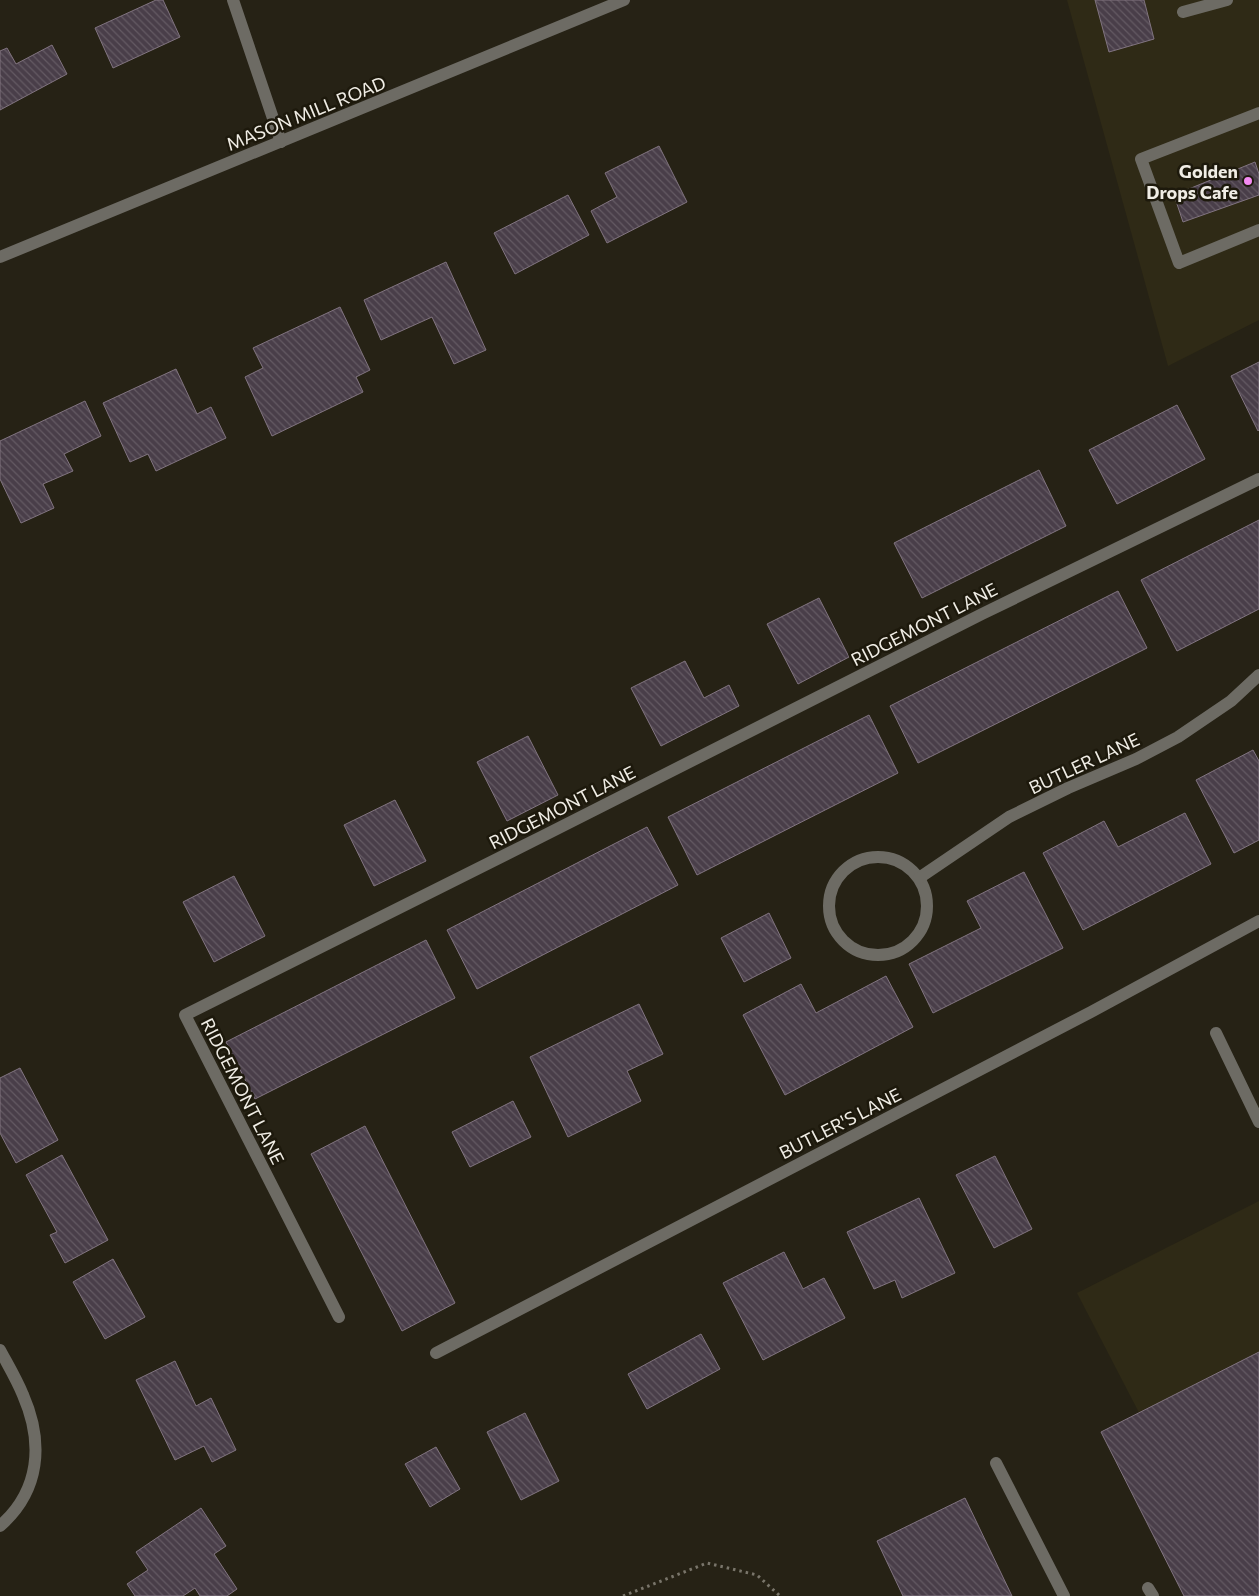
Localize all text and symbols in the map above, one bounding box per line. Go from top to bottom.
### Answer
street label: MASON MILL ROAD [223,71,389,155]
place label: Golden Drops Cafe [1146,160,1238,203]
marker: Golden Drops Cafe [1242,175,1254,187]
street label: RIDGEMONT LANE [847,578,1001,670]
street label: BUTLER LANE [1025,728,1143,798]
street label: RIDGEMONT LANE [485,761,639,853]
street label: RIDGEMONT LANE [197,1014,289,1168]
street label: BUTLER'S LANE [775,1083,905,1163]

